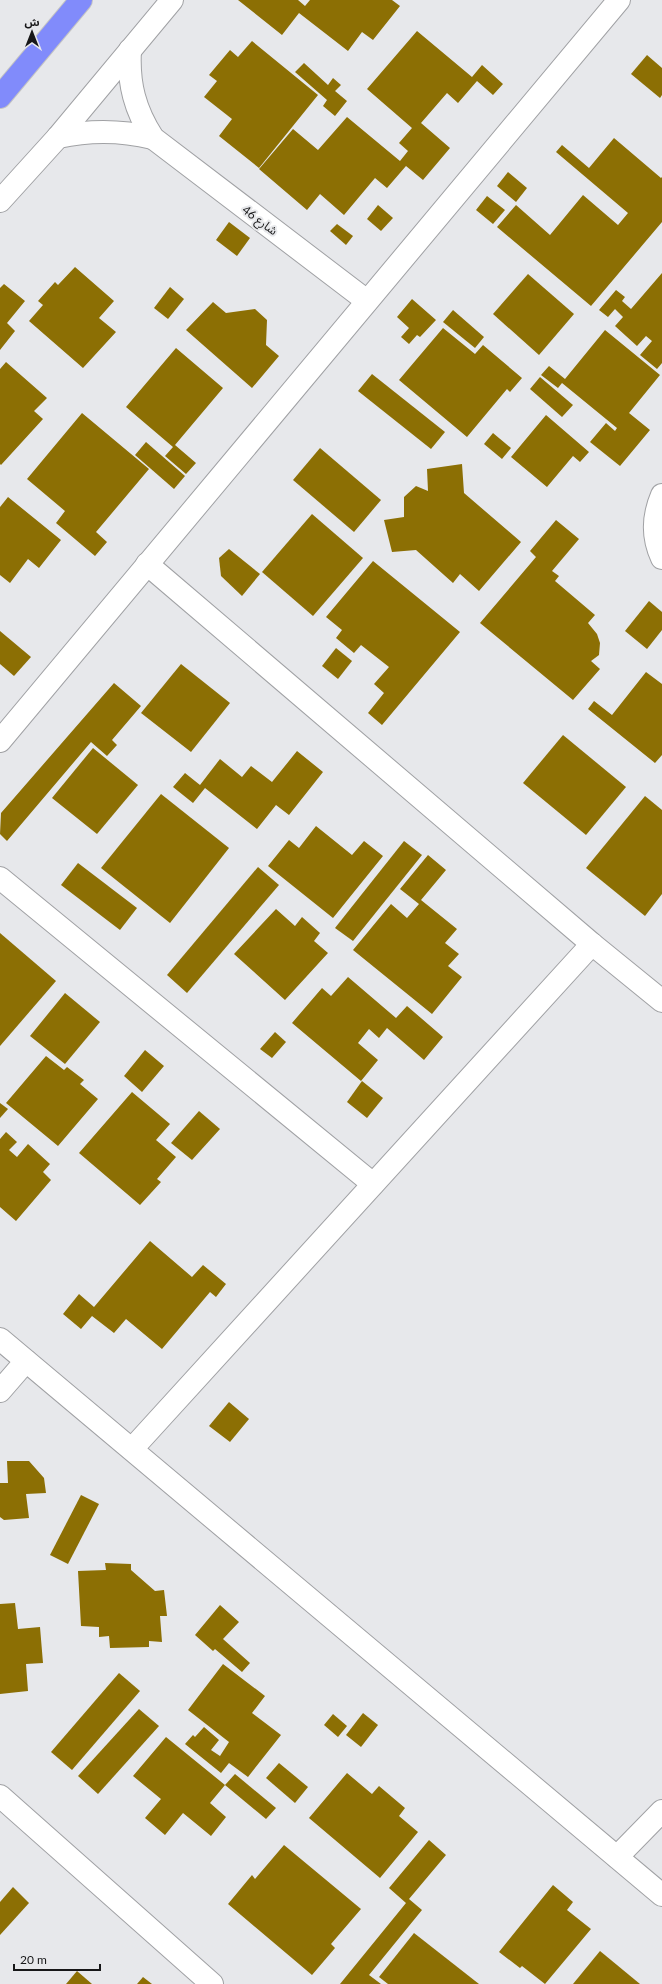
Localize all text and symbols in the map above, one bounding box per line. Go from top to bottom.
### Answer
north arrow [12,12,52,52]
text: ش [24,15,40,29]
street label: شارع 46 [238,202,281,240]
scale bar [14,1946,100,1972]
text: 20 m [20,1952,47,1967]

